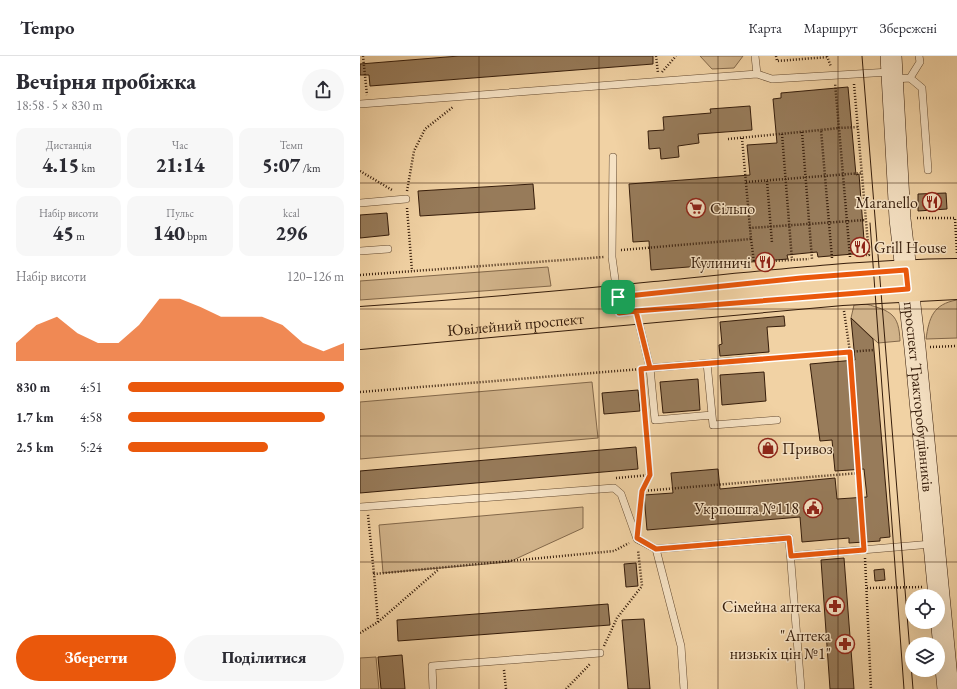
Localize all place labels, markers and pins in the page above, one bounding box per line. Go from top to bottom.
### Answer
restaurant icon: Maranello [921,191,943,213]
place label: Maranello [856,192,918,213]
supermarket icon: Сільпо [685,197,707,219]
place label: Сільпо [710,198,755,219]
restaurant icon: Grill House [849,236,871,258]
place label: Grill House [874,237,947,258]
restaurant icon: Кулиничі [754,251,776,273]
place label: Кулиничі [690,252,751,273]
pin [601,280,635,314]
shop icon: Привоз [757,437,779,459]
place label: Привоз [782,438,833,459]
public building icon: Укрпошта №118 [802,497,824,519]
place label: Укрпошта №118 [693,498,799,519]
pharmacy icon: Сімейна аптека [824,595,846,617]
place label: Сімейна аптека [722,596,822,617]
place label: "Аптека низькіх цін №1" [730,625,832,664]
pharmacy icon: "Аптека низькіх цін №1" [834,633,856,655]

